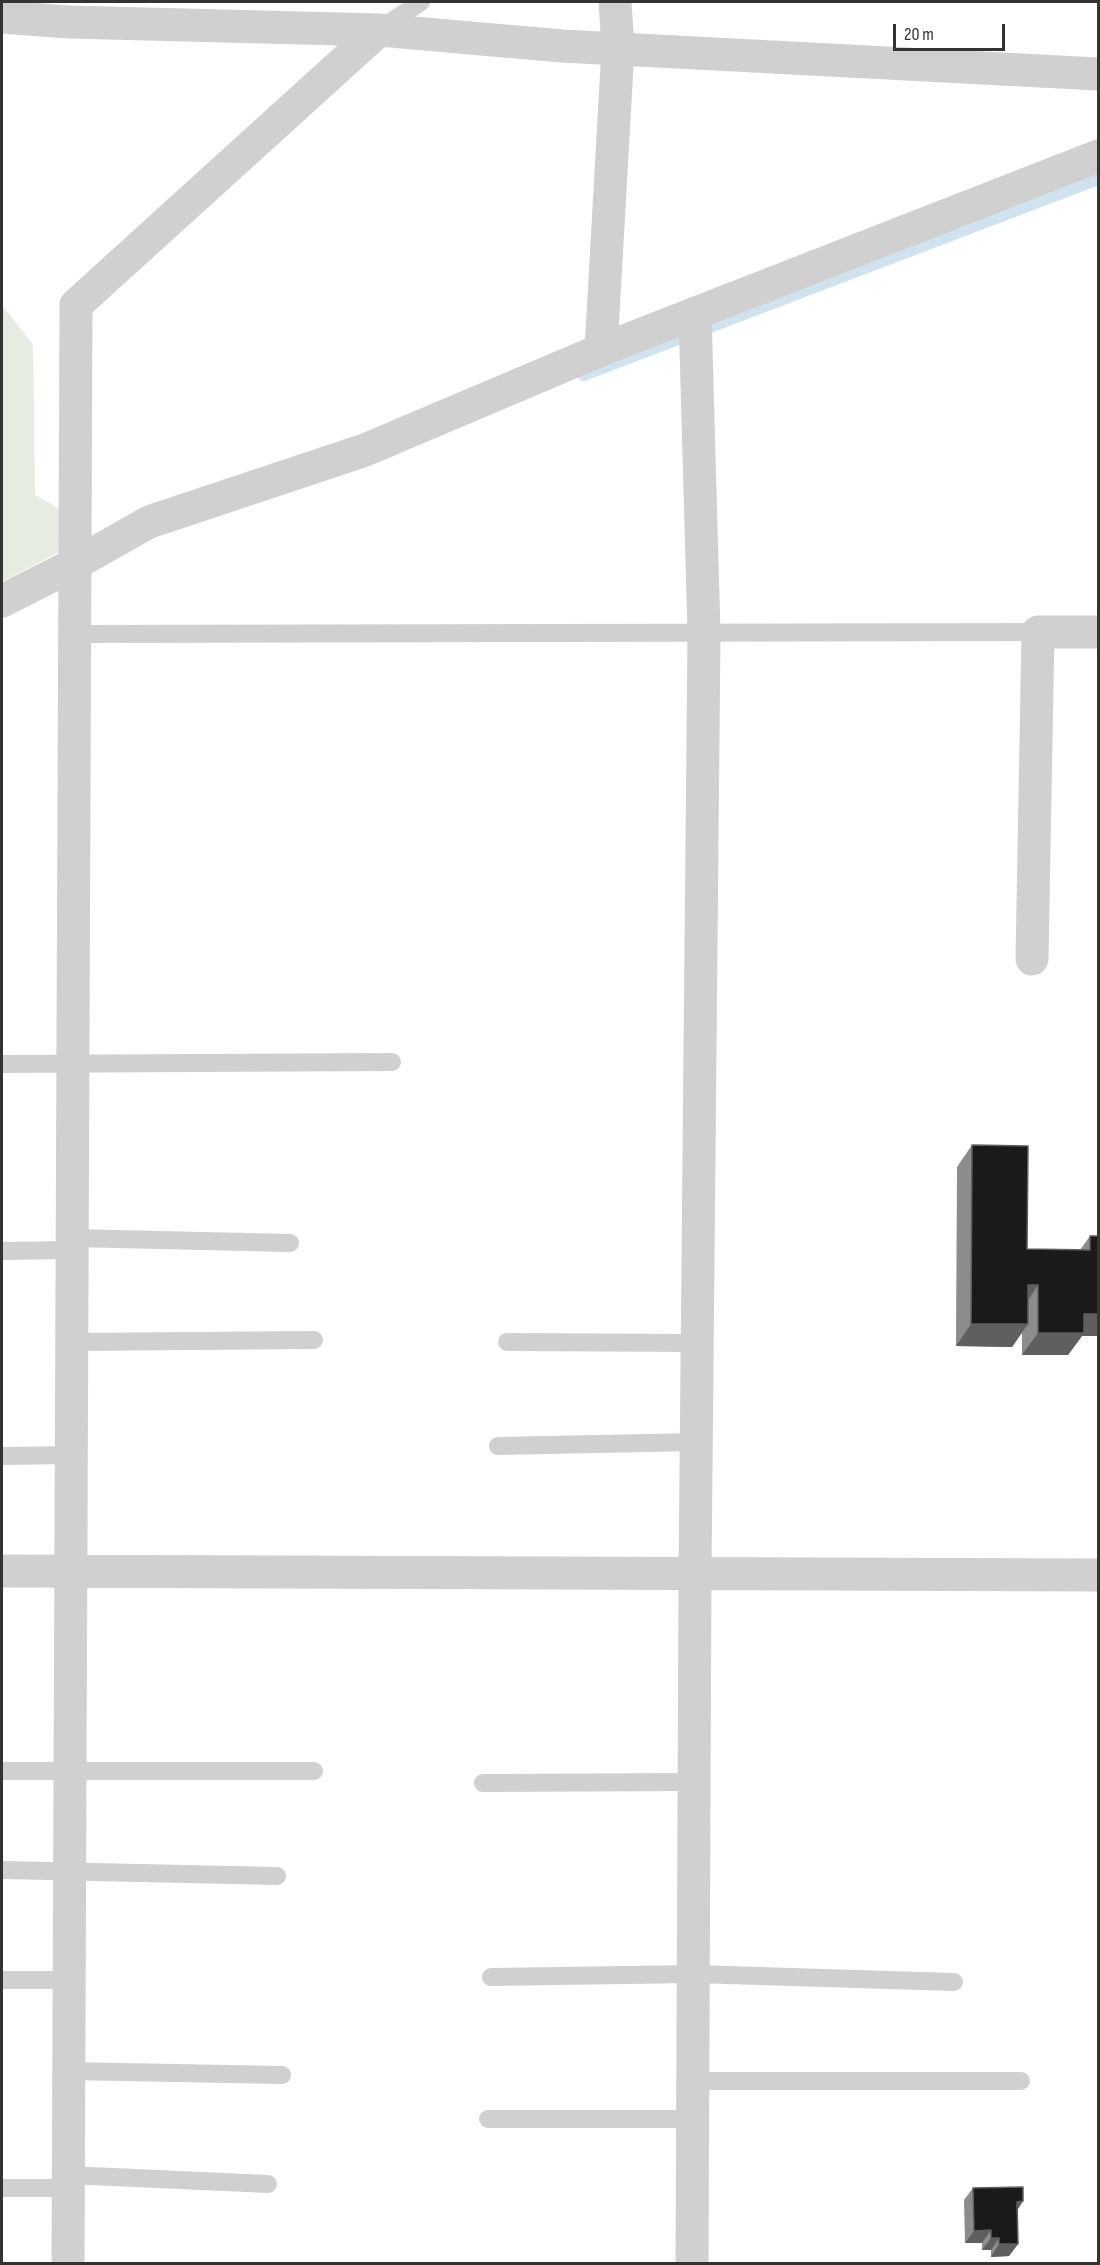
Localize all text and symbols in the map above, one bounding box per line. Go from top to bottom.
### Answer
scale bar [896,12,1008,50]
text: 20 m [904,24,934,45]

